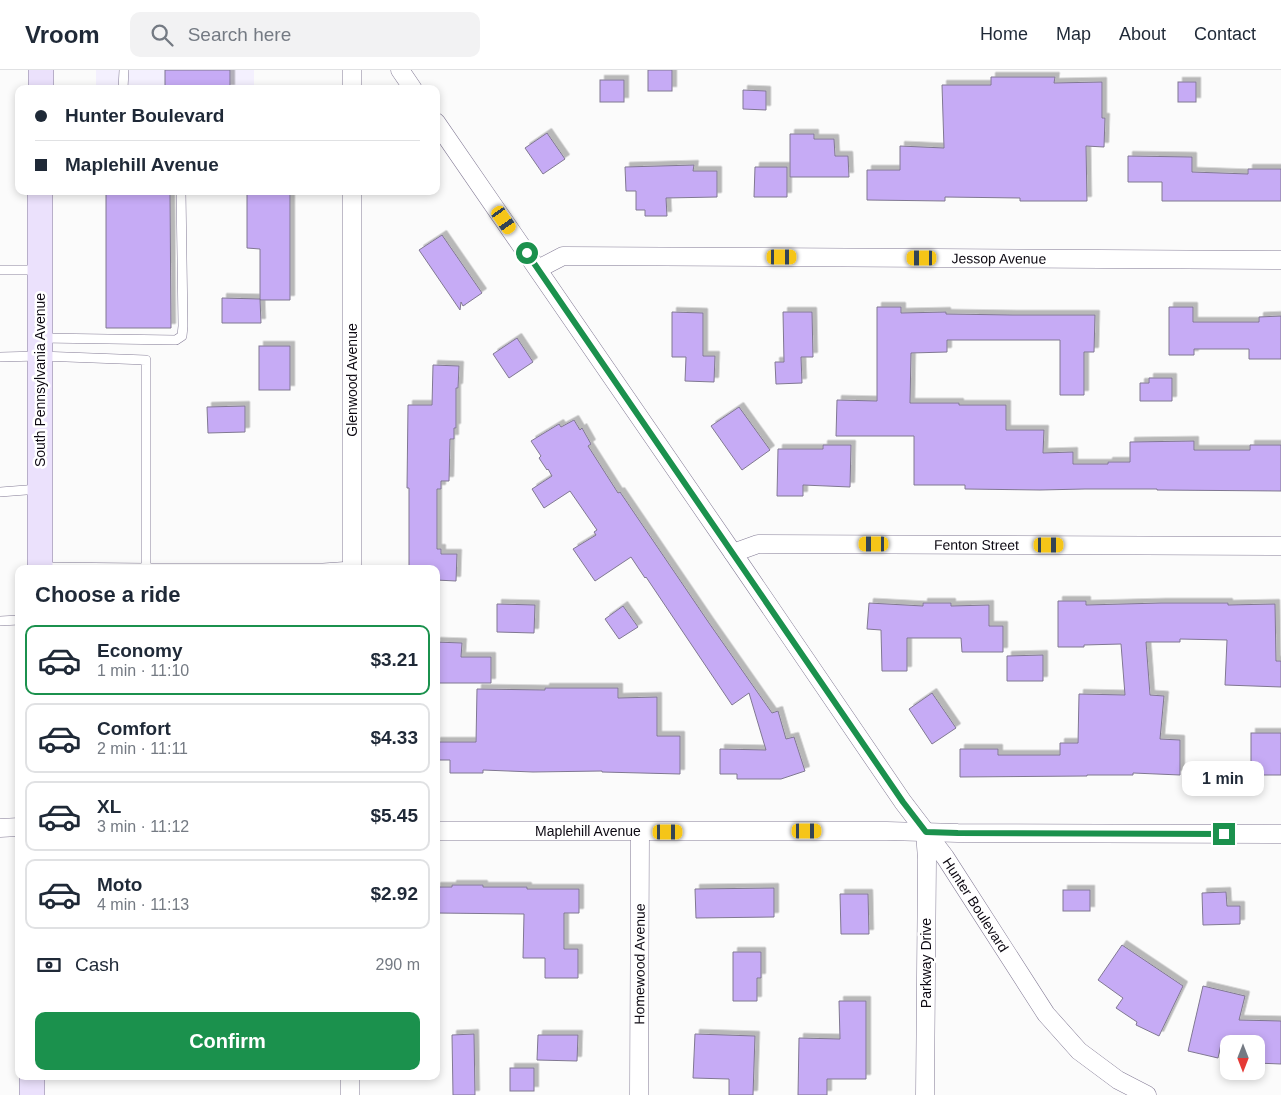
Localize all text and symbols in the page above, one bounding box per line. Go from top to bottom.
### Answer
search box [130,12,480,57]
text: Vroom [25,21,100,48]
icon: search [148,21,176,49]
text: Search here [188,24,291,45]
text: Home [980,24,1028,44]
text: Map [1056,24,1091,44]
text: About [1119,24,1166,44]
text: Contact [1194,24,1256,44]
text: Hunter Boulevard [65,105,224,126]
text: Maplehill Avenue [65,154,219,175]
car [489,203,518,237]
route start [516,242,538,264]
car [767,250,797,265]
street label: Jessop Avenue [951,250,1046,267]
car [907,251,937,266]
street label: South Pennsylvania Avenue [32,293,48,467]
street label: Glenwood Avenue [344,323,360,437]
car [859,537,889,552]
street label: Fenton Street [934,537,1019,553]
car [1034,538,1064,553]
text: Choose a ride [35,582,180,607]
icon: car [37,638,82,683]
text: Economy [97,640,183,661]
text: $3.21 [370,649,418,670]
text: 1 min · 11:10 [97,662,189,679]
icon: car [37,716,82,761]
text: Comfort [97,718,171,739]
text: $4.33 [370,727,418,748]
text: 2 min · 11:11 [97,740,188,757]
callout: 1 min [1183,762,1265,796]
text: 1 min [1202,770,1244,787]
icon: car [37,794,82,839]
text: XL [97,796,121,817]
text: $5.45 [370,805,418,826]
text: 3 min · 11:12 [97,818,189,835]
street label: Maplehill Avenue [535,823,641,839]
route end [1213,823,1235,845]
car [792,824,822,839]
car [653,825,683,840]
street label: Hunter Boulevard [940,855,1012,955]
icon: car [37,872,82,917]
text: Moto [97,874,142,895]
text: $2.92 [370,883,418,904]
text: 4 min · 11:13 [97,896,189,913]
street label: Homewood Avenue [631,903,648,1025]
street label: Parkway Drive [918,918,934,1008]
icon: cash [35,951,63,979]
text: Cash [75,954,119,975]
text: 290 m [376,956,420,973]
button: Confirm [35,1012,420,1070]
north arrow [1220,1035,1265,1080]
map controls [1220,1035,1265,1080]

